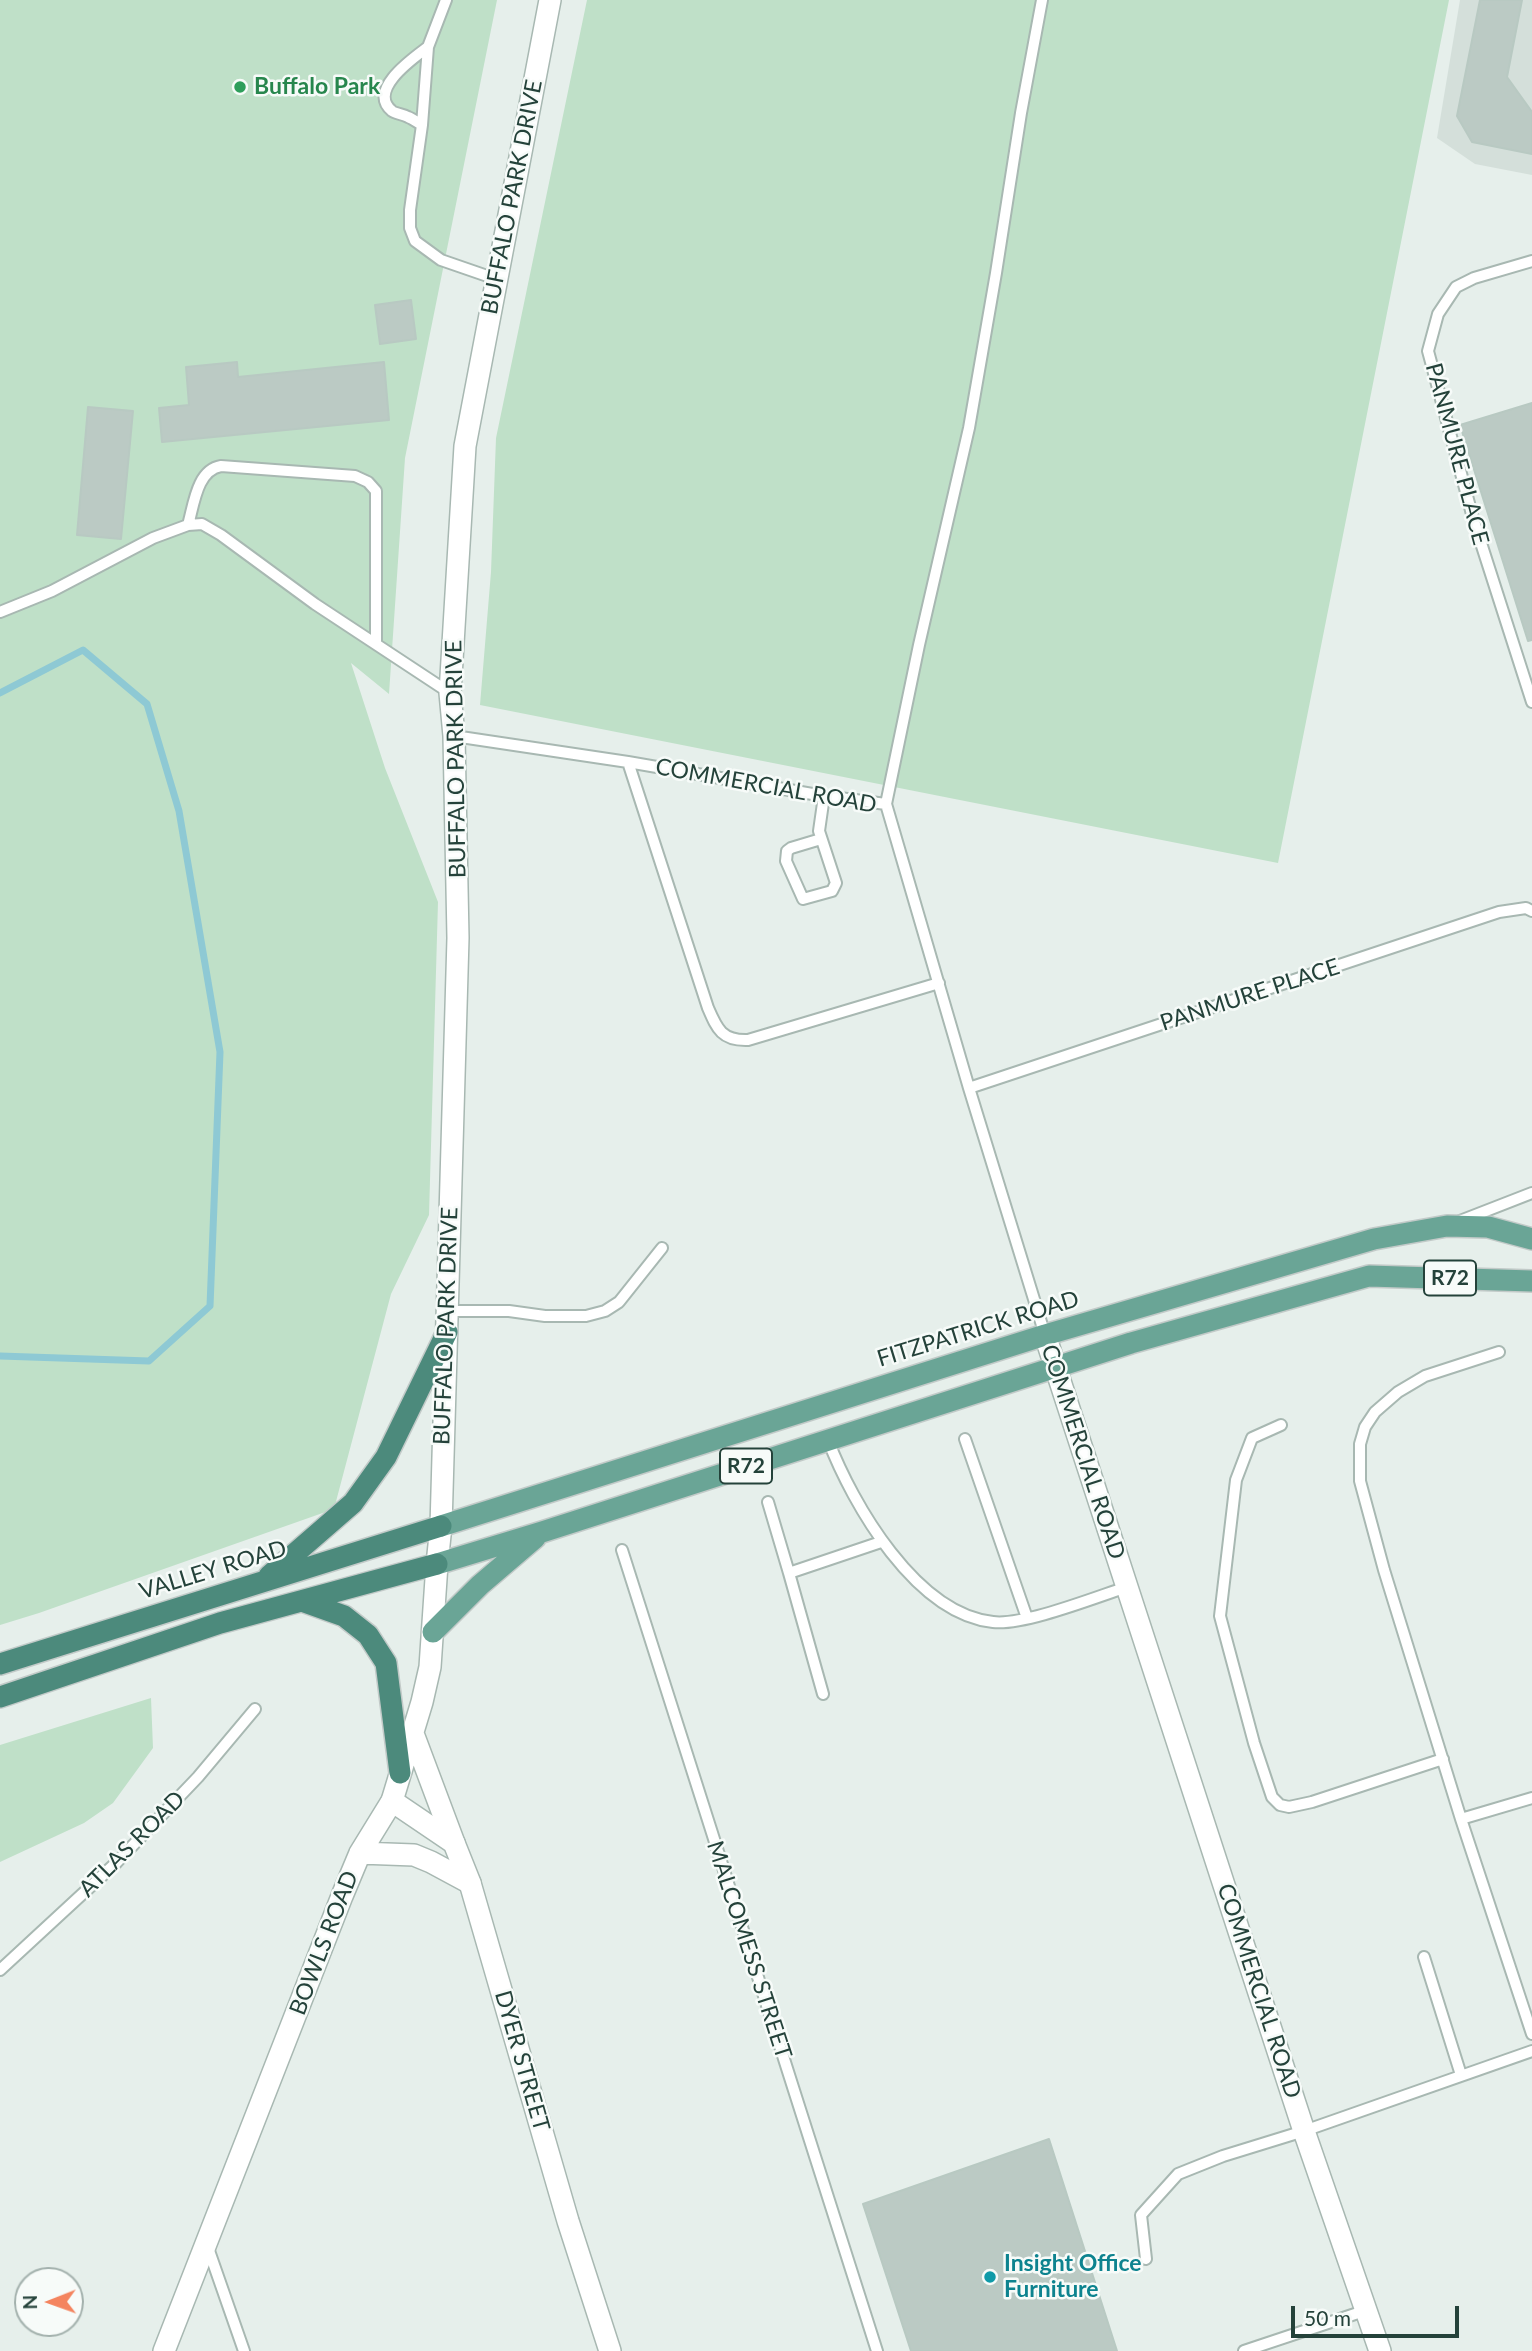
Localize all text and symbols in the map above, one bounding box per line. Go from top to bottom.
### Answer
place label: Buffalo Park [254,73,380,101]
street label: BUFFALO PARK DRIVE [476,77,548,317]
marker: Buffalo Park [232,79,248,95]
street label: PANMURE PLACE [1419,360,1495,548]
street label: BUFFALO PARK DRIVE [440,640,472,878]
street label: COMMERCIAL ROAD [653,753,879,819]
street label: PANMURE PLACE [1157,953,1343,1037]
street label: BUFFALO PARK DRIVE [428,1206,464,1446]
road number: R72 [1424,1260,1476,1296]
street label: FITZPATRICK ROAD [874,1285,1082,1373]
street label: COMMERCIAL ROAD [1035,1341,1131,1563]
road number: R72 [720,1448,772,1484]
street label: VALLEY ROAD [136,1535,290,1605]
street label: ATLAS ROAD [73,1785,191,1903]
street label: MALCOMESS STREET [701,1838,797,2062]
street label: BOWLS ROAD [284,1867,364,2019]
street label: COMMERCIAL ROAD [1211,1880,1307,2102]
street label: DYER STREET [489,1987,555,2135]
place label: Insight Office Furniture [1004,2250,1142,2304]
north arrow [14,2267,84,2337]
marker: Insight Office Furniture [982,2269,998,2285]
scale bar [1294,2292,1462,2336]
text: N [18,2295,41,2310]
text: 50 m [1304,2305,1351,2330]

